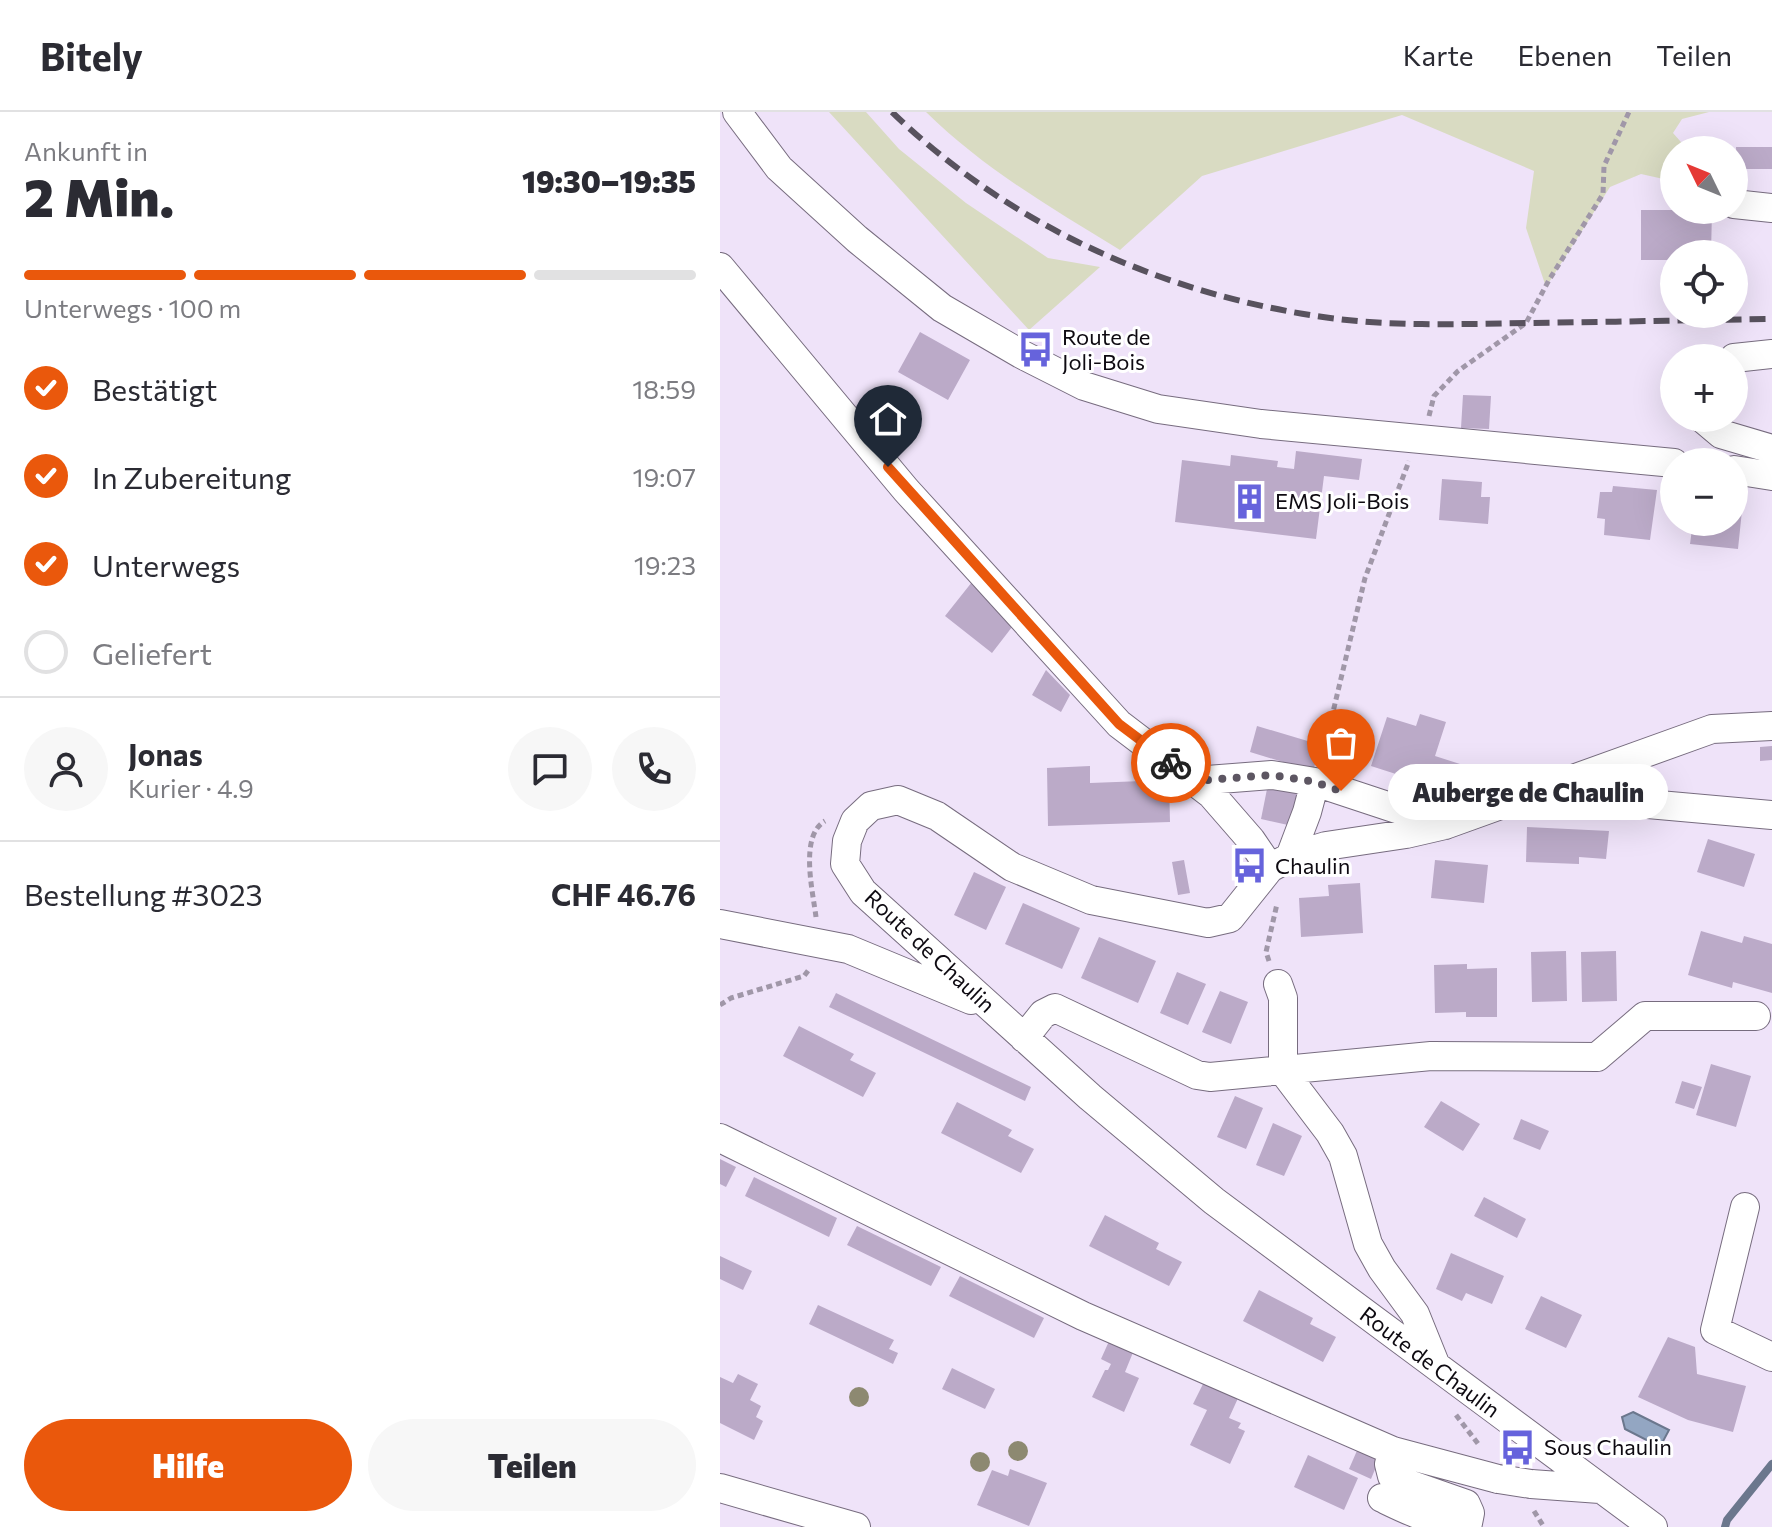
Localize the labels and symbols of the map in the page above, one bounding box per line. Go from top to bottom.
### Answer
north arrow [1660,136,1748,224]
place label: Route de Joli-Bois [1062,323,1150,375]
bus stop icon: Route de Joli-Bois [1017,331,1055,369]
pin [854,385,922,467]
building icon: EMS Joli-Bois [1230,482,1268,520]
place label: EMS Joli-Bois [1275,487,1409,514]
pin [1307,709,1375,791]
courier [1131,723,1211,803]
callout: Auberge de Chaulin [1389,763,1669,819]
bus stop icon: Chaulin [1230,847,1268,885]
place label: Chaulin [1275,852,1350,879]
street label: Route de Chaulin [860,883,1001,1018]
street label: Route de Chaulin [1355,1300,1505,1423]
bus stop icon: Sous Chaulin [1499,1428,1537,1466]
place label: Sous Chaulin [1544,1433,1672,1460]

